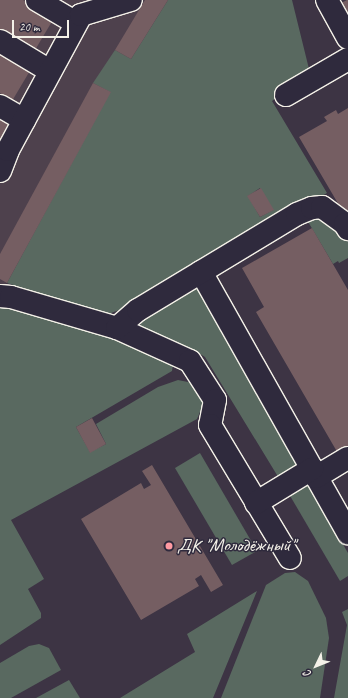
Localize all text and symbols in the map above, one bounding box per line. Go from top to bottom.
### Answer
scale bar [14,12,71,38]
text: 20 m [19,19,39,35]
place label: ДК "Молодёжный" [177,535,295,557]
marker: ДК "Молодёжный" [164,541,174,551]
north arrow [296,646,336,686]
text: С [300,667,314,681]

